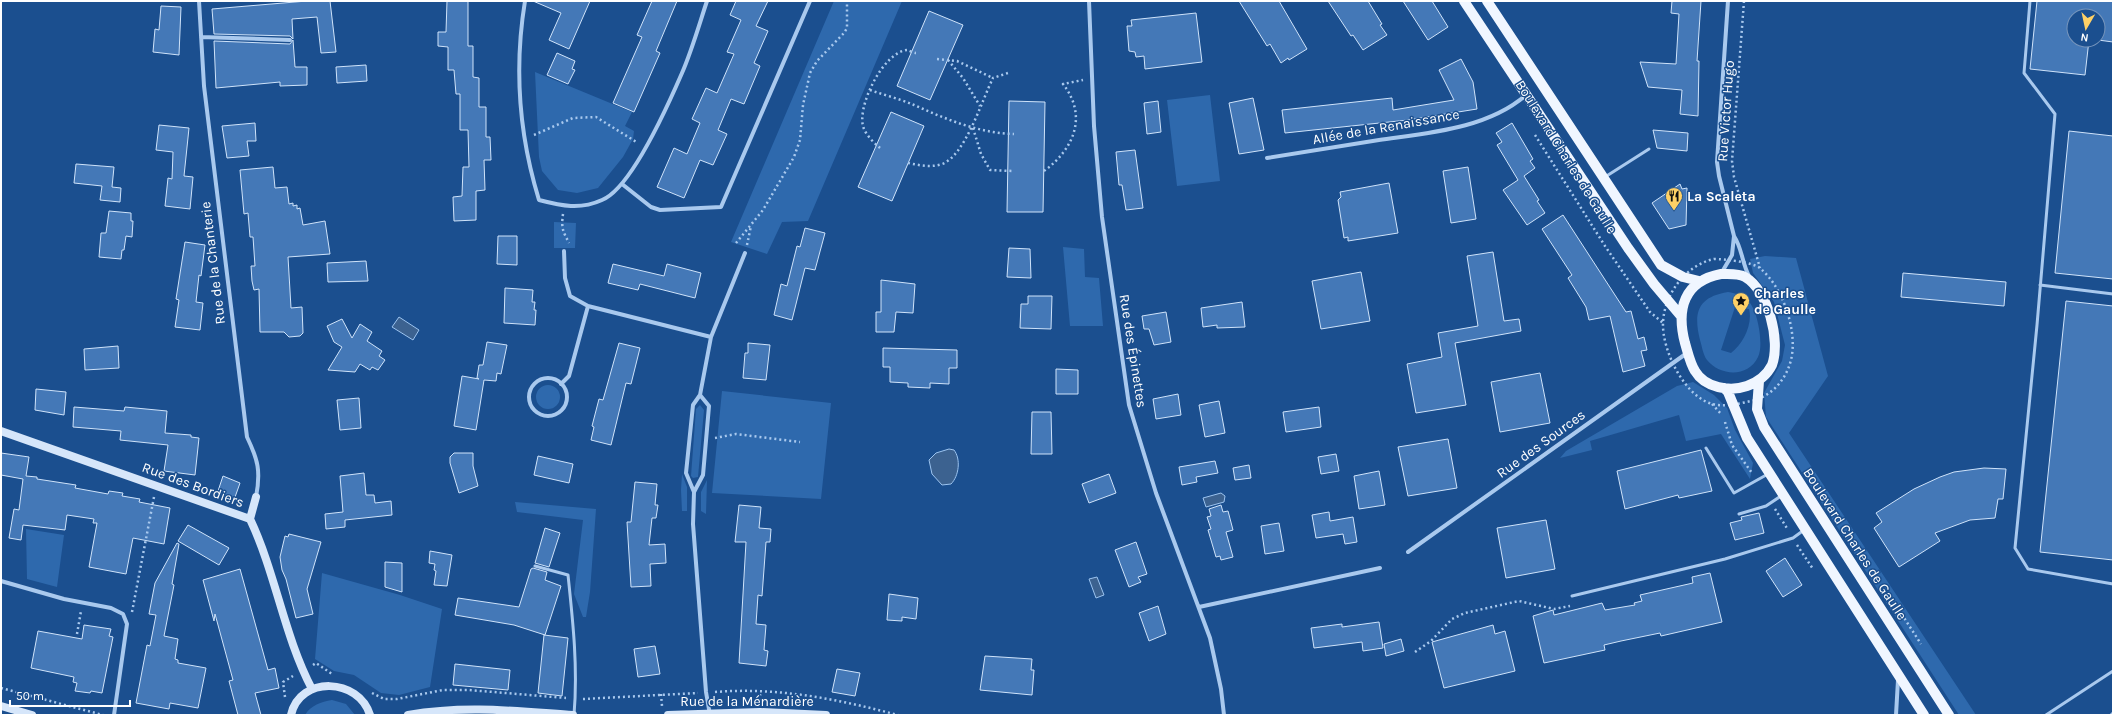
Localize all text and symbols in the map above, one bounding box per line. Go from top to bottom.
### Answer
north arrow [2066,8,2106,48]
text: N [2080,30,2089,44]
street label: Rue Victor Hugo [1714,60,1738,162]
street label: Boulevard Charles de Gaulle [1512,77,1620,237]
street label: Allée de la Renaissance [1311,106,1461,148]
restaurant icon: La Scaleta [1664,186,1684,211]
place label: La Scaleta [1687,188,1756,205]
street label: Rue de la Chanterie [197,201,229,325]
place label: Charles de Gaulle [1754,285,1816,318]
place icon: Charles de Gaulle [1731,291,1751,316]
street label: Rue des Épinettes [1116,293,1151,409]
street label: Rue des Sources [1493,406,1589,482]
street label: Rue des Bordiers [140,459,246,511]
street label: Boulevard Charles de Gaulle [1799,465,1911,623]
scale bar [10,682,130,708]
text: 50 m [16,689,44,703]
street label: Rue de la Ménardière [680,693,814,710]

